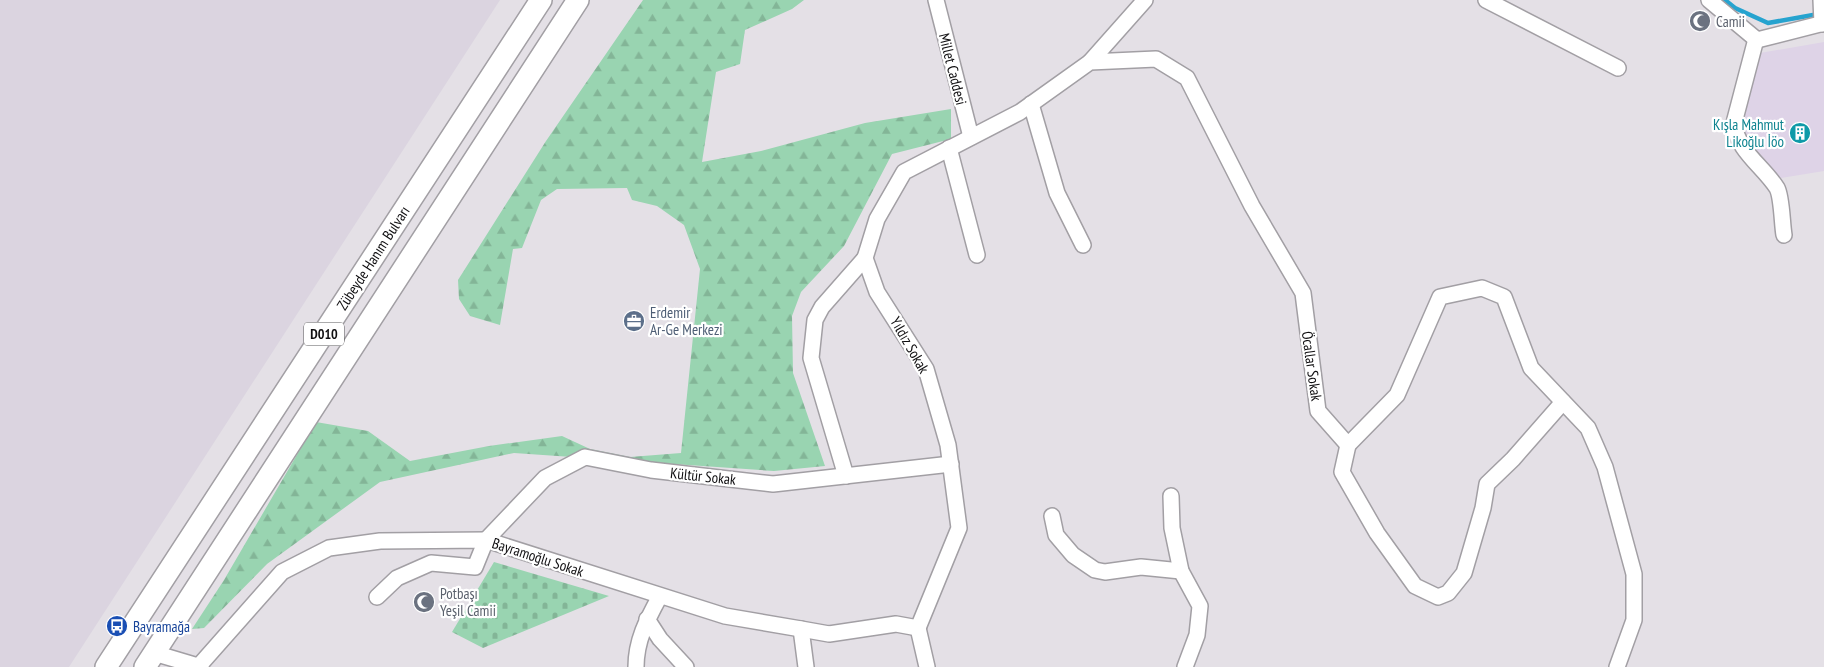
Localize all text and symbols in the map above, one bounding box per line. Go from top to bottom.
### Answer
mosque icon: Camii [1688,9,1712,33]
place label: Camii [1716,12,1745,31]
street label: Millet Caddesi [935,31,971,107]
place label: Kışla Mahmut Likoğlu İöo [1713,115,1784,151]
building icon: Kışla Mahmut Likoğlu İöo [1788,121,1812,145]
street label: Zübeyde Hanım Bulvarı [332,202,414,314]
place label: Erdemir Ar-Ge Merkezi [650,303,723,339]
office icon: Erdemir Ar-Ge Merkezi [622,309,646,333]
street label: Yıldız Sokak [886,313,934,377]
road number: D010 [304,322,344,346]
street label: Öcallar Sokak [1298,330,1326,402]
street label: Kültür Sokak [669,463,737,489]
street label: Bayramoğlu Sokak [490,533,586,581]
place label: Potbaşı Yeşil Camii [440,584,496,620]
mosque icon: Potbaşı Yeşil Camii [412,590,436,614]
bus stop icon: Bayramağa [105,614,129,638]
place label: Bayramağa [133,617,190,636]

